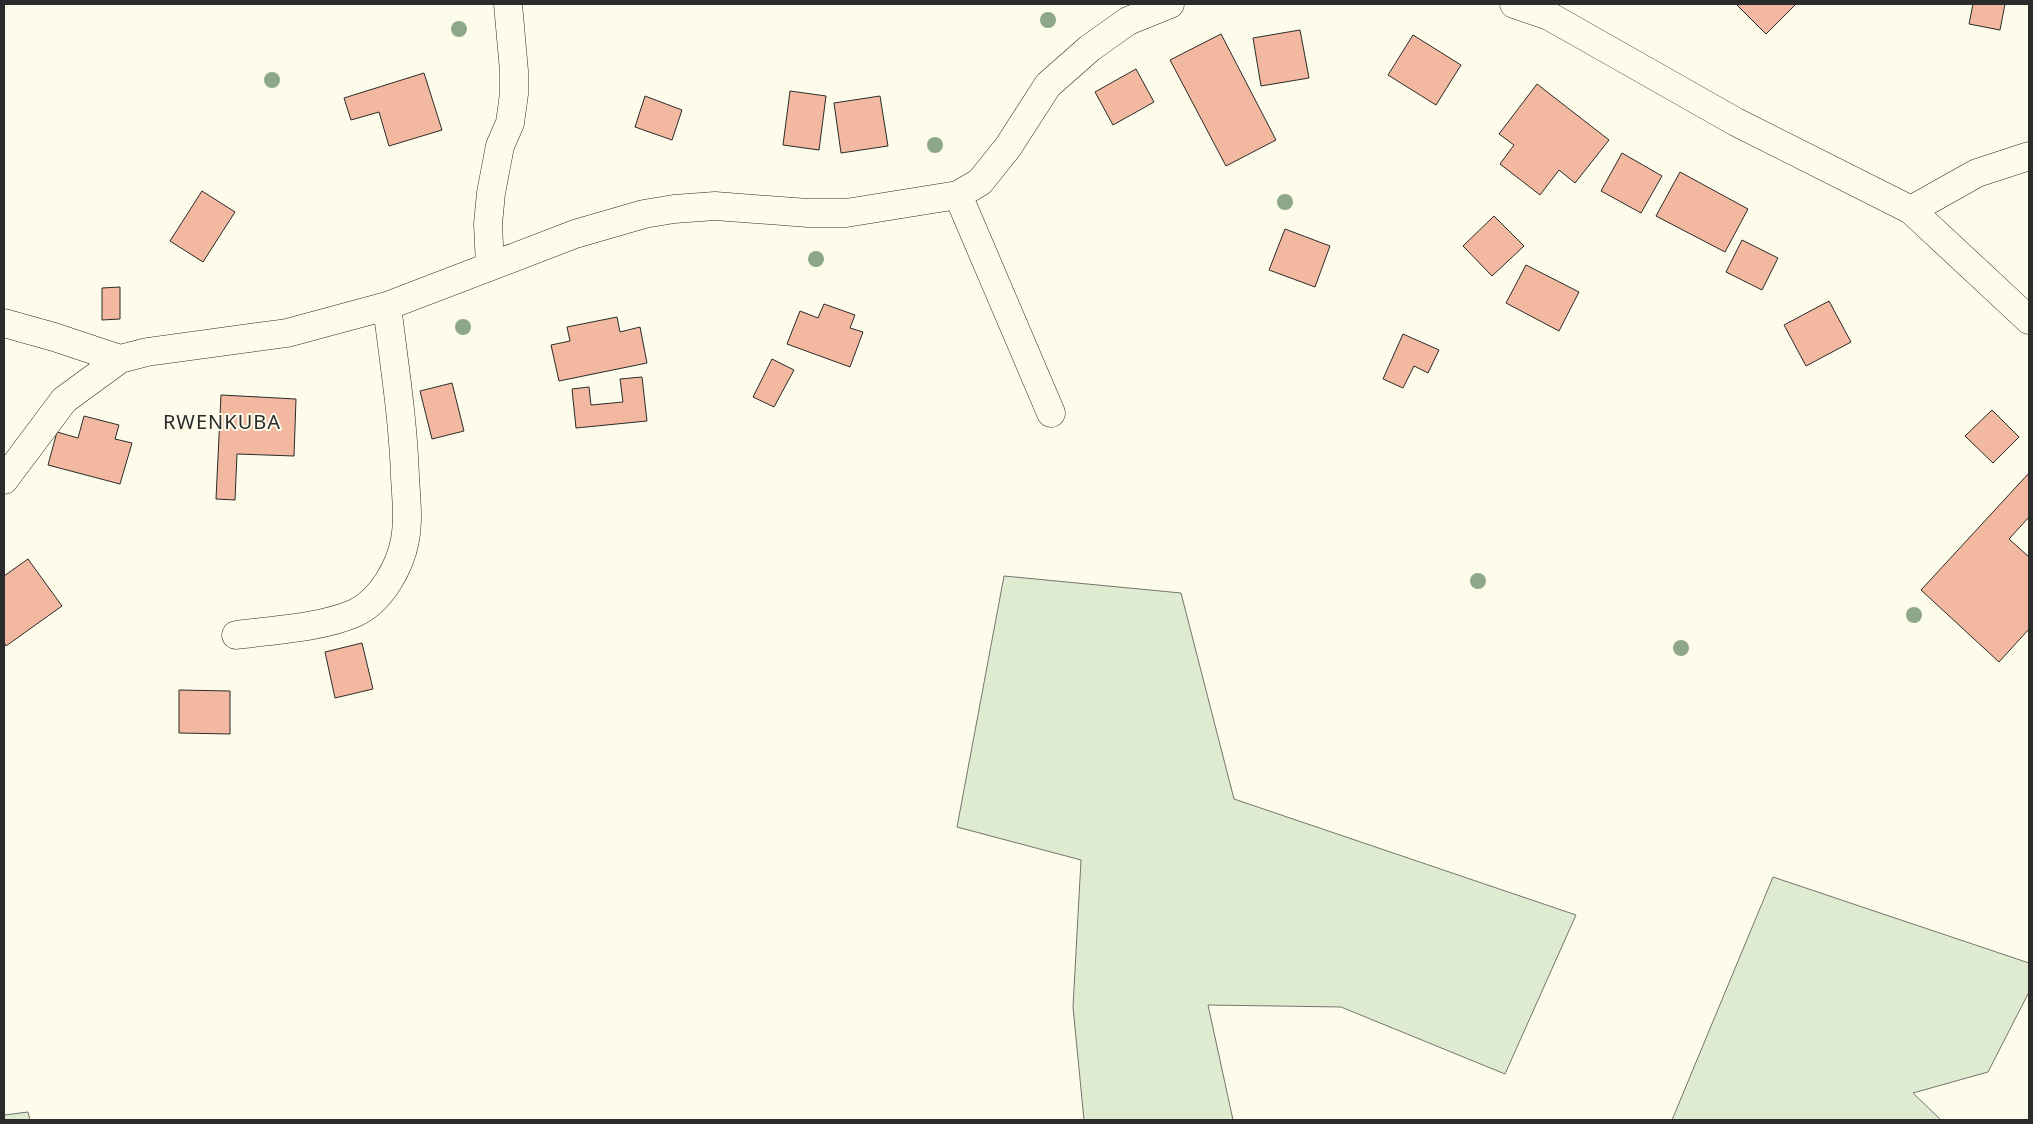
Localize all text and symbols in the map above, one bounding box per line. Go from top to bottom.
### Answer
district label: RWENKUBA [163,408,281,435]

